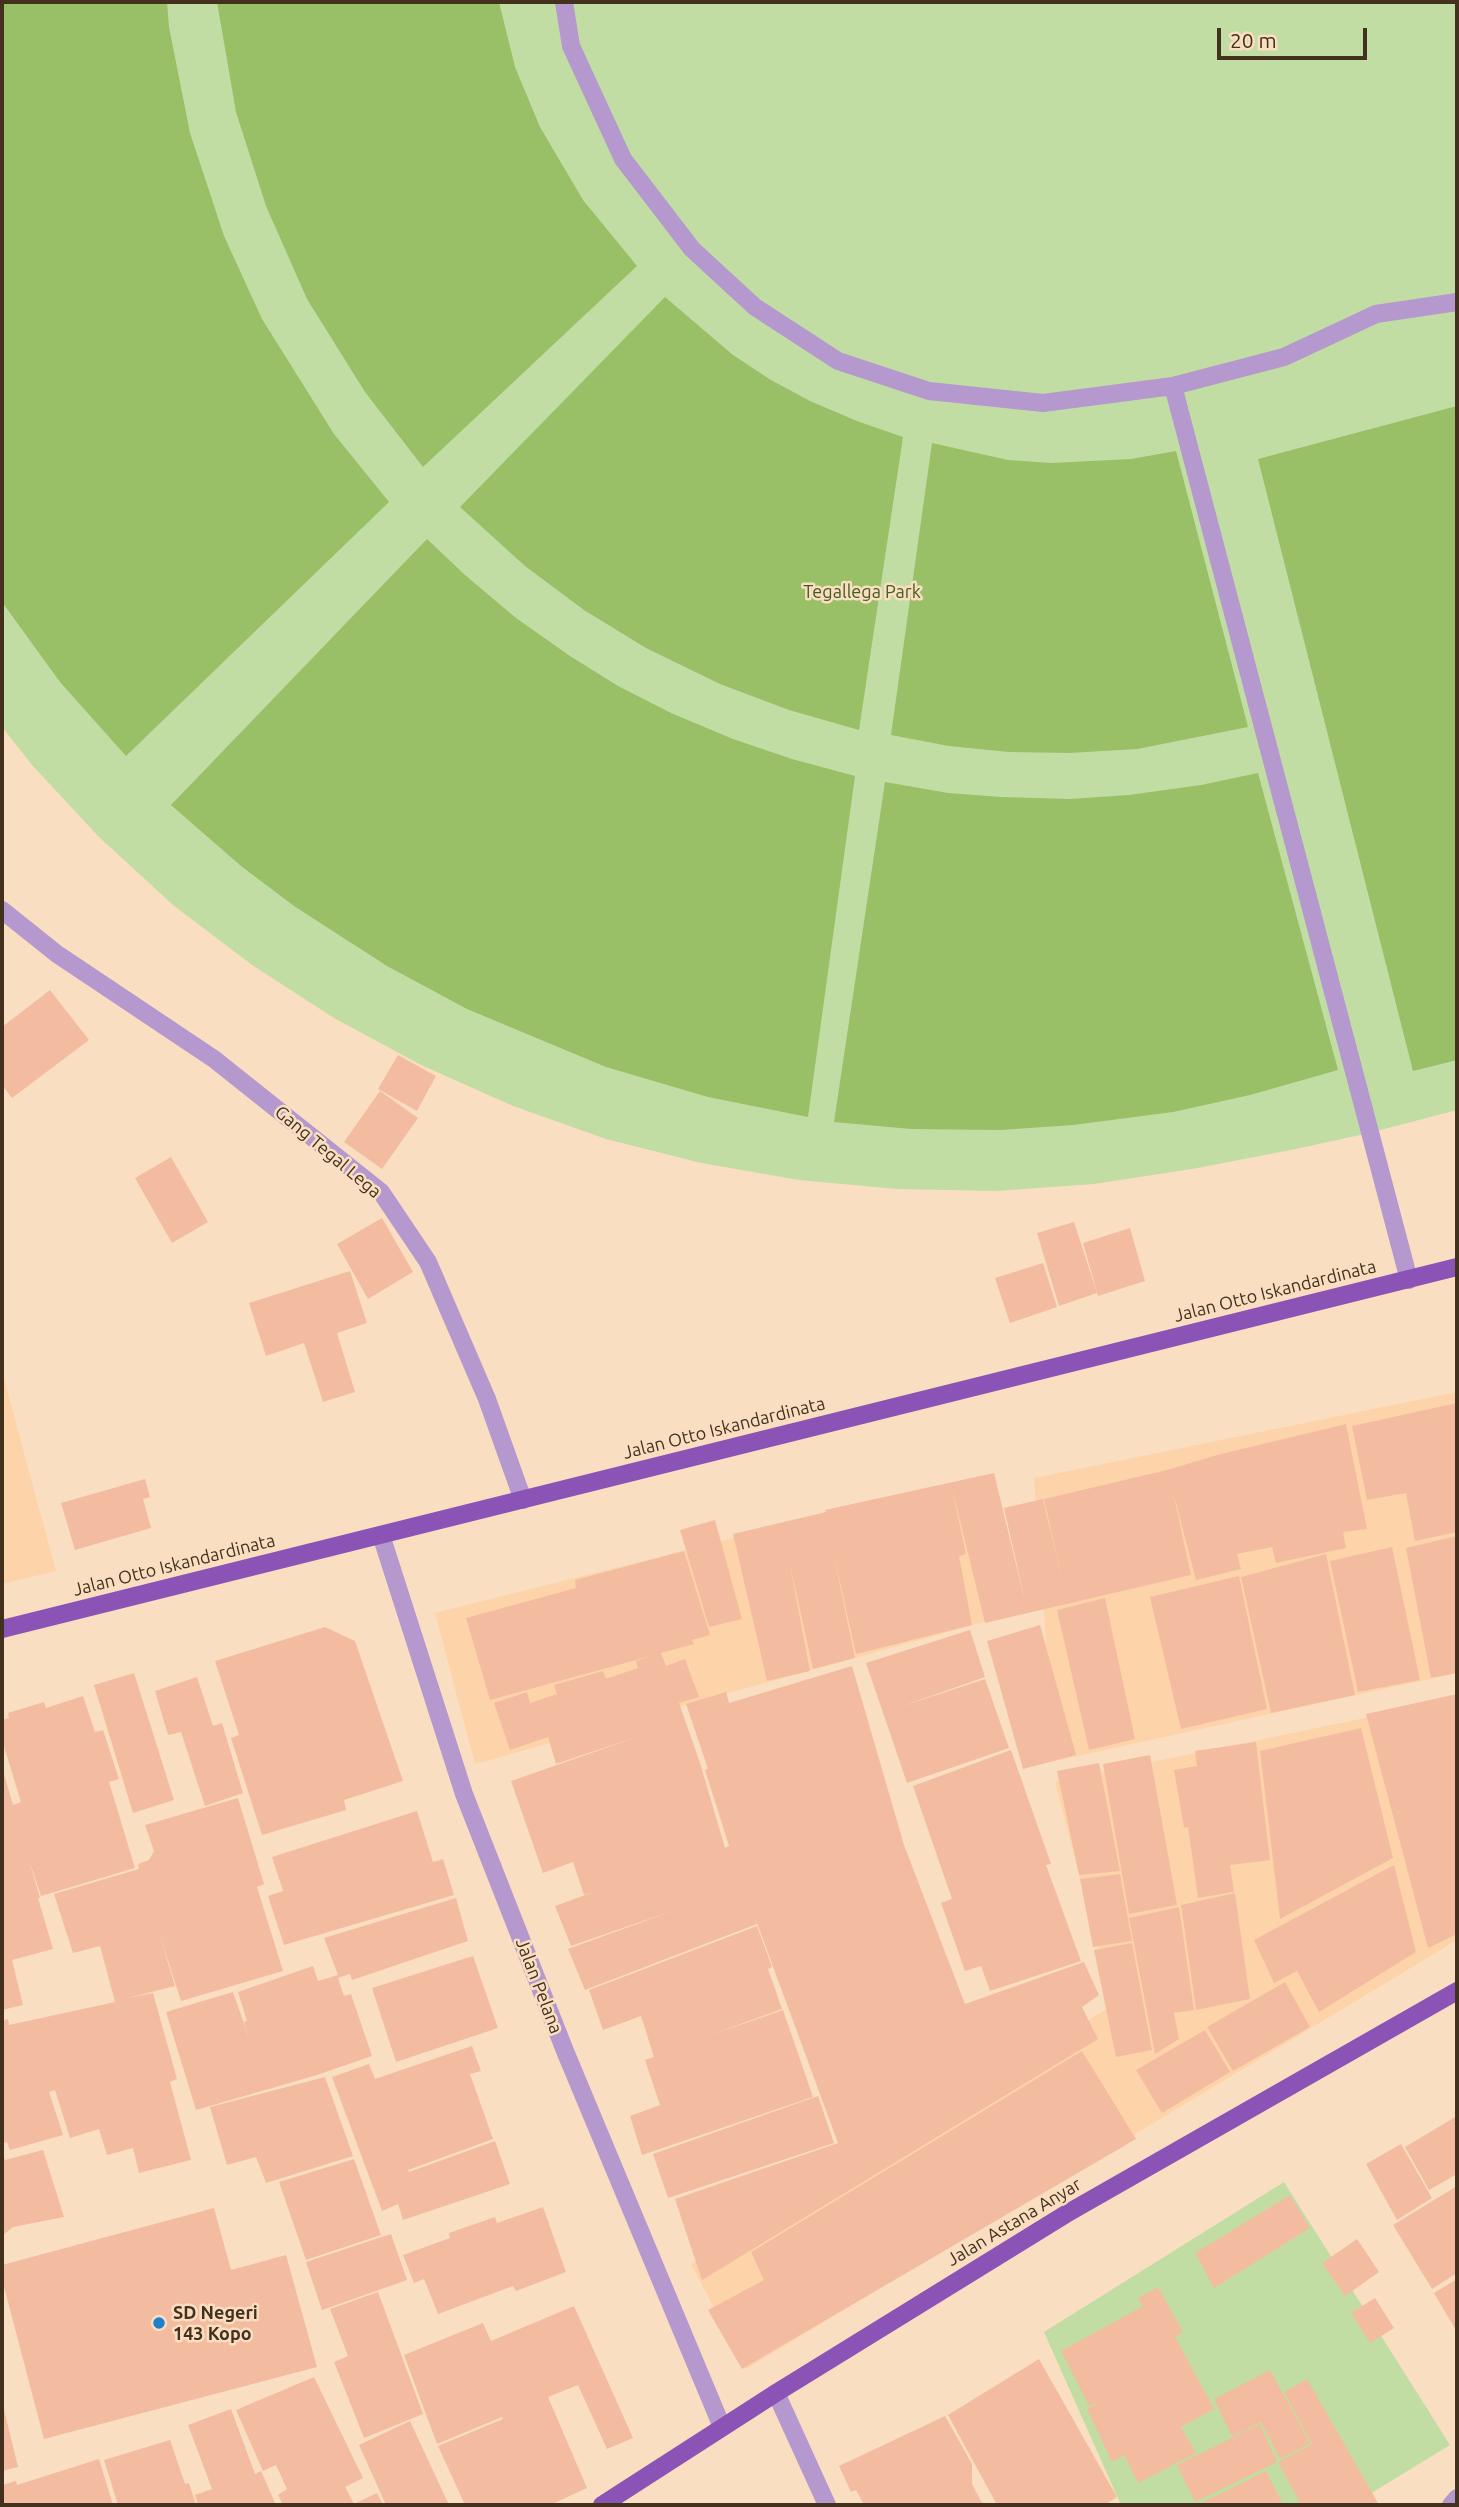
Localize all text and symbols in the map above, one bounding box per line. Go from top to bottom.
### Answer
scale bar [1221,14,1372,58]
text: 20 m [1230,28,1277,52]
park label: Tegallega Park [803,581,921,603]
street label: Gang Tegal Lega [270,1101,386,1203]
street label: Jalan Otto Iskandardinata [1172,1255,1378,1327]
street label: Jalan Otto Iskandardinata [621,1392,827,1464]
street label: Jalan Otto Iskandardinata [71,1529,277,1601]
street label: Jalan Pelana [511,1935,567,2037]
street label: Jalan Astana Anyar [943,2173,1085,2271]
place label: SD Negeri 143 Kopo [173,2302,258,2344]
marker: SD Negeri 143 Kopo [151,2315,167,2331]

